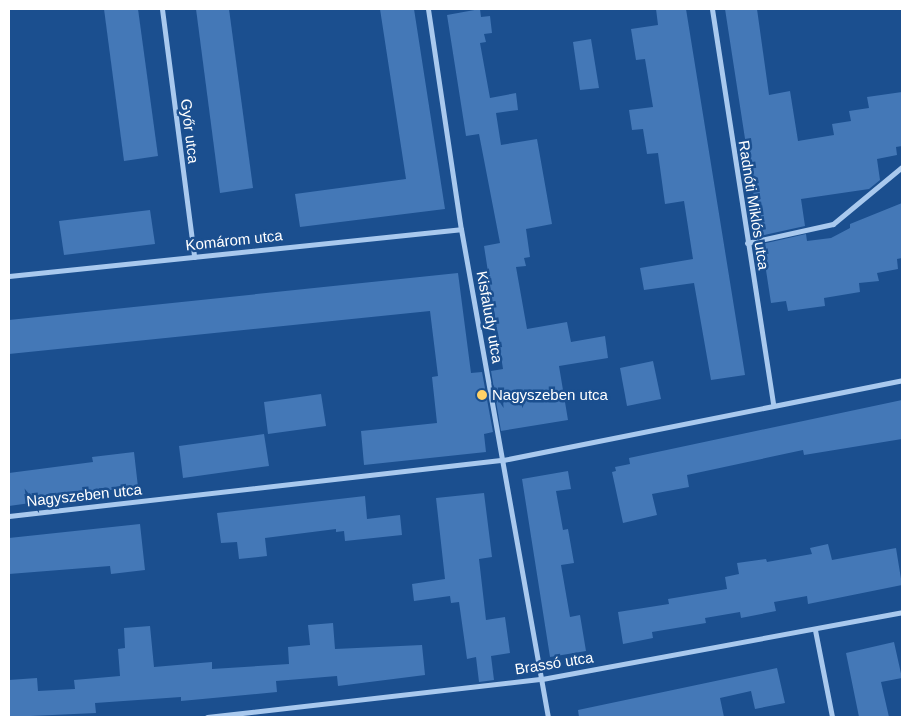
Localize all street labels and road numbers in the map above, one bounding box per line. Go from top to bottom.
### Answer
street label: Győr utca [177,98,203,164]
street label: Radnóti Miklós utca [735,139,773,271]
street label: Komárom utca [185,226,283,254]
street label: Kisfaludy utca [473,269,507,365]
street label: Nagyszeben utca [25,480,143,510]
street label: Brassó utca [513,648,595,678]

